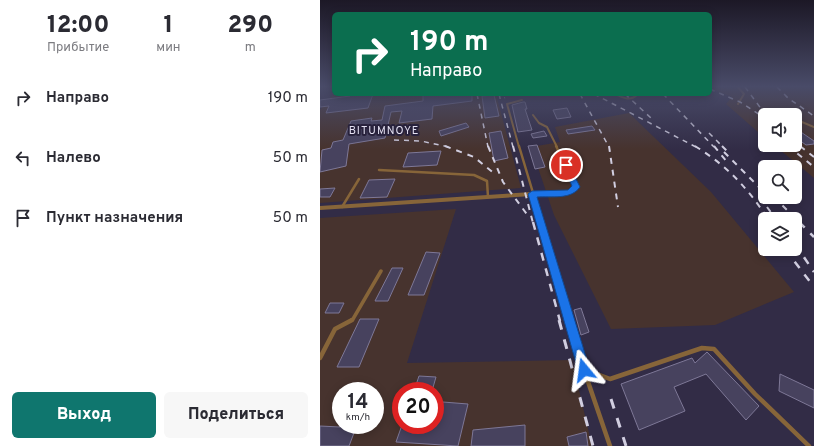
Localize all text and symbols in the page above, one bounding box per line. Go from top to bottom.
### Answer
text: 12:00 [47,11,109,41]
text: 1 [164,11,173,41]
text: 290 [227,11,273,41]
text: 190 m [410,25,488,61]
icon: right [344,28,396,80]
text: Прибытие [47,40,109,56]
text: мин [156,40,181,56]
text: m [245,40,256,56]
text: Направо [410,60,482,83]
icon: right [12,87,34,109]
text: Направо [46,89,109,108]
text: 190 m [268,89,308,108]
map controls [758,108,802,256]
button: sound [758,108,802,152]
district label: BITUMNOYE [349,124,419,138]
icon: left [12,147,34,169]
pin [549,148,583,182]
text: Налево [46,149,101,168]
text: 50 m [273,149,308,168]
icon: arrive [555,154,577,176]
button: search [758,160,802,204]
icon: arrive [12,207,34,229]
text: Пункт назначения [46,209,183,228]
text: 50 m [273,209,308,228]
button: layers [758,212,802,256]
position arrow [563,349,605,391]
speed limit sign: 20 [392,382,444,434]
text: 14 [348,390,368,416]
button: Выход [12,392,156,438]
button: Поделиться [164,392,308,438]
text: km/h [346,411,370,424]

